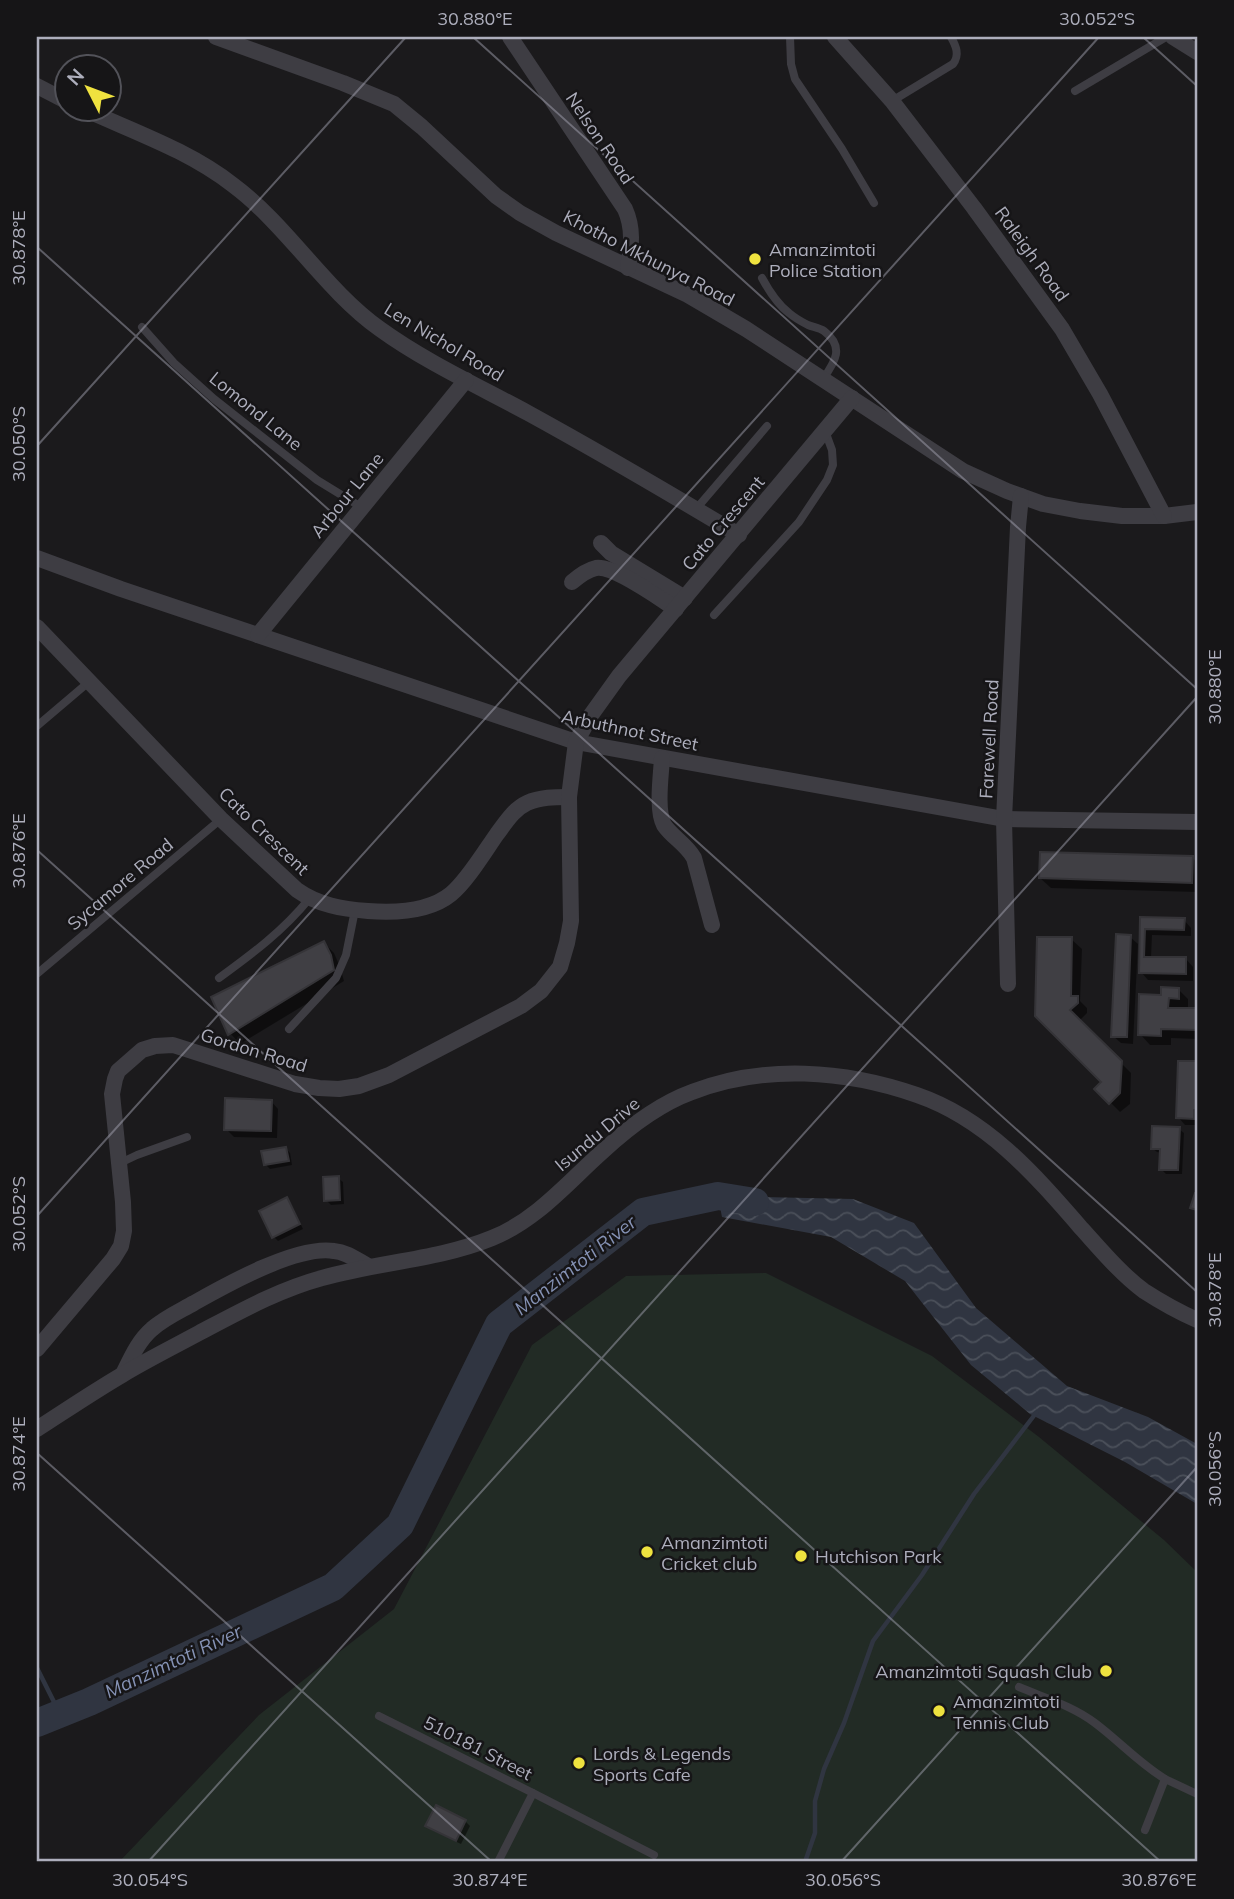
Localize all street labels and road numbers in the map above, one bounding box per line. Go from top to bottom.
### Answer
street label: Nelson Road [561,88,639,188]
street label: Raleigh Road [990,202,1074,306]
street label: Khotho Mkhunya Road [560,205,738,311]
street label: Len Nichol Road [380,297,508,387]
street label: Lomond Lane [205,366,307,456]
street label: Arbour Lane [306,448,388,542]
street label: Cato Crescent [677,471,769,575]
street label: Farewell Road [974,679,1004,799]
street label: Arbuthnot Street [559,704,701,756]
street label: Cato Crescent [214,782,314,880]
street label: Sycamore Road [62,833,178,935]
street label: Gordon Road [198,1023,310,1077]
street label: Isundu Drive [550,1092,644,1176]
street label: 510181 Street [420,1711,536,1785]

